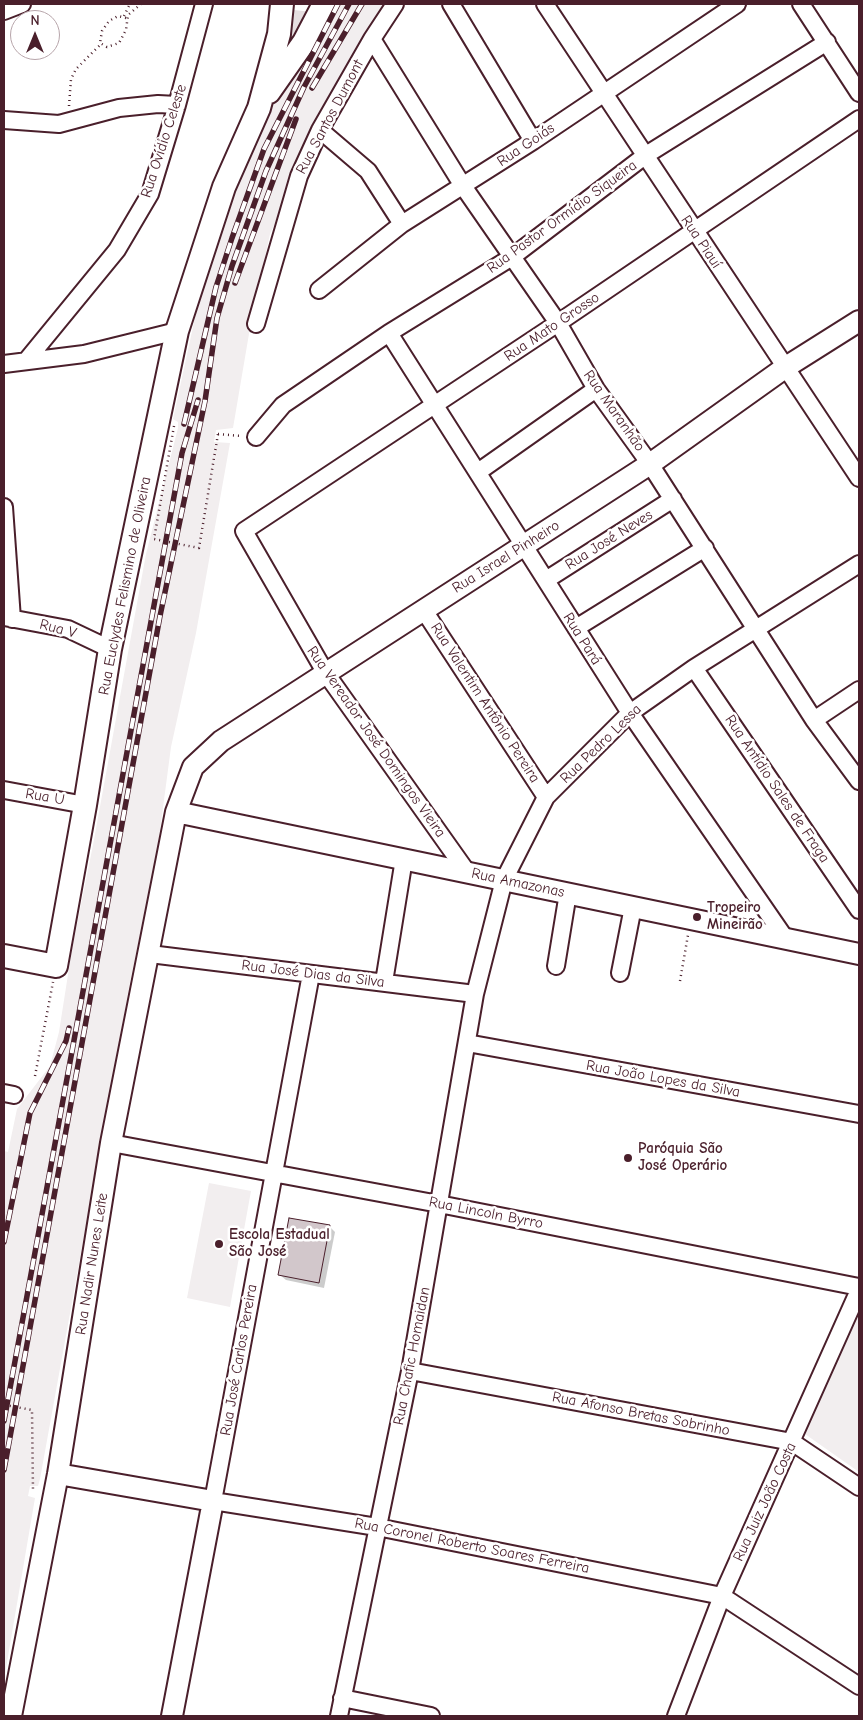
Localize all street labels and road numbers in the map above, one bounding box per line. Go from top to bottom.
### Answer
street label: Rua Santos Dumont [292,57,368,177]
street label: Rua Ovídio Celeste [137,82,191,200]
street label: Rua Goiás [494,119,558,171]
street label: Rua Pastor Ormídio Siqueira [483,157,641,277]
street label: Rua Piauí [677,212,725,272]
street label: Rua Mato Grosso [501,288,603,366]
street label: Rua Maranhão [579,367,649,455]
street label: Rua Euclydes Felismino de Oliveira [95,475,155,697]
street label: Rua José Neves [562,506,656,574]
street label: Rua Israel Pinheiro [449,517,563,597]
street label: Rua Pará [559,610,605,668]
street label: Rua V [38,615,78,643]
street label: Rua Valentim Antônio Pereira [426,620,544,786]
street label: Rua Vereador José Domingos Vieira [303,643,449,841]
street label: Rua Pedro Lessa [557,701,645,787]
street label: Rua Antídio Sales de Fraga [721,712,833,866]
street label: Rua U [24,785,66,809]
street label: Rua Amazonas [470,864,566,902]
street label: Rua José Dias da Silva [240,956,386,992]
street label: Rua João Lopes da Silva [585,1057,741,1101]
street label: Rua Nadir Nunes Leite [72,1192,112,1336]
street label: Rua Lincoln Byrro [427,1193,545,1233]
street label: Rua José Carlos Pereira [217,1283,261,1437]
street label: Rua Chafic Homaidan [390,1285,434,1427]
street label: Rua Afonso Bretas Sobrinho [551,1388,731,1440]
street label: Rua Juiz João Costa [730,1440,800,1564]
street label: Rua Coronel Roberto Soares Ferreira [353,1514,591,1578]

